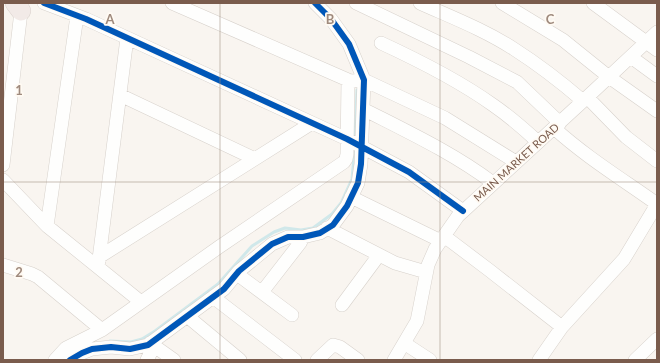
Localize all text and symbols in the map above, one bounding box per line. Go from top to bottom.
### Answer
text: A [104,11,115,27]
text: B [326,11,335,27]
text: C [546,11,555,27]
text: 1 [15,82,23,98]
street label: MAIN MARKET ROAD [471,120,561,204]
text: 2 [15,264,23,280]

